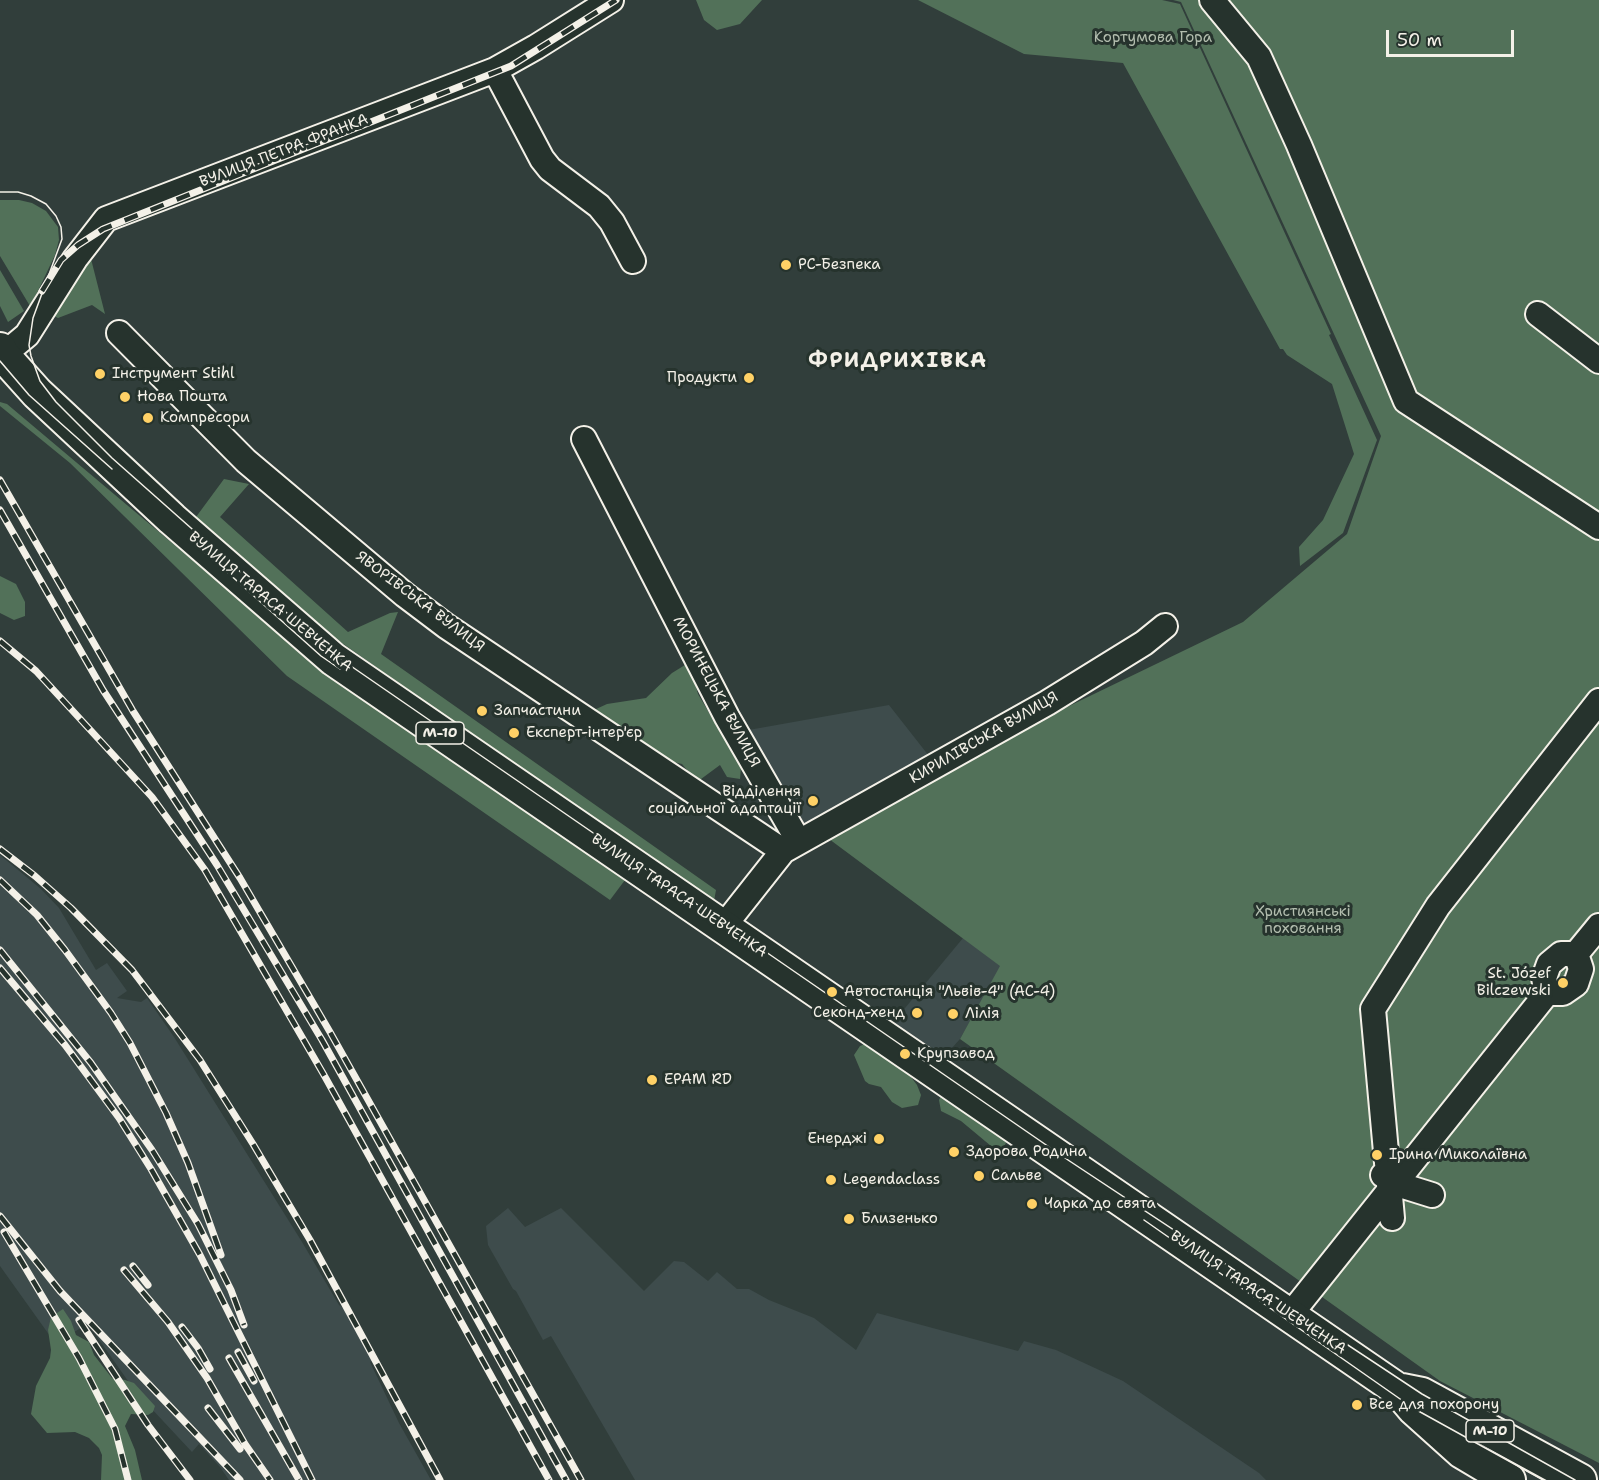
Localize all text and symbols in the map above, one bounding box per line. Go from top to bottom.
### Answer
scale bar [1389,18,1516,56]
text: 50 m [1397,28,1442,52]
park label: Кортумова Гора [1094,29,1212,47]
street label: ВУЛИЦЯ ПЕТРА ФРАНКА [197,110,371,192]
place label: РС-Безпека [798,256,881,274]
marker: РС-Безпека [779,258,793,272]
district label: ФРИДРИХІВКА [808,349,988,375]
place label: Інструмент Stihl [112,365,235,383]
marker: Інструмент Stihl [93,367,107,381]
place label: Продукти [667,369,737,387]
marker: Продукти [742,371,756,385]
place label: Нова Пошта [137,388,227,406]
marker: Нова Пошта [118,390,132,404]
place label: Компресори [160,409,250,427]
marker: Компресори [141,411,155,425]
street label: ВУЛИЦЯ ТАРАСА ШЕВЧЕНКА [184,528,356,676]
street label: ЯВОРІВСЬКА ВУЛИЦЯ [352,548,488,656]
street label: МОРИНЕЦЬКА ВУЛИЦЯ [669,613,763,771]
street label: КИРИЛІВСЬКА ВУЛИЦЯ [907,688,1061,788]
place label: Запчастини [494,702,581,720]
marker: Запчастини [475,704,489,718]
road number: М-10 [416,722,464,744]
place label: Експерт-інтер'єр [526,724,642,742]
marker: Експерт-інтер'єр [507,726,521,740]
place label: Відділення соціальної адаптації [648,783,801,818]
marker: Відділення соціальної адаптації [806,794,820,808]
street label: ВУЛИЦЯ ТАРАСА ШЕВЧЕНКА [588,830,770,962]
park label: Християнські поховання [1255,903,1351,938]
place label: St. Józef Bilczewski [1477,965,1551,1000]
marker: St. Józef Bilczewski [1556,976,1570,990]
place label: Автостанція "Львів-4" (АС-4) [844,983,1055,1001]
marker: Автостанція "Львів-4" (АС-4) [825,985,839,999]
place label: Секонд-хенд [813,1004,905,1022]
place label: Лілія [965,1005,999,1023]
marker: Секонд-хенд [910,1006,924,1020]
marker: Лілія [946,1007,960,1021]
place label: Крупзавод [917,1045,995,1063]
marker: Крупзавод [898,1047,912,1061]
place label: EPAM RD [664,1071,732,1089]
marker: EPAM RD [645,1073,659,1087]
place label: Енерджі [807,1130,867,1148]
marker: Енерджі [872,1132,886,1146]
place label: Здорова Родина [966,1143,1087,1161]
marker: Здорова Родина [947,1145,961,1159]
place label: Ірина Миколаївна [1389,1146,1527,1164]
marker: Ірина Миколаївна [1370,1148,1384,1162]
place label: Сальве [991,1167,1042,1185]
marker: Сальве [972,1169,986,1183]
place label: Legendaclass [843,1171,940,1189]
marker: Legendaclass [824,1173,838,1187]
place label: Чарка до свята [1044,1195,1156,1213]
marker: Чарка до свята [1025,1197,1039,1211]
place label: Близенько [861,1210,938,1228]
marker: Близенько [842,1212,856,1226]
street label: ВУЛИЦЯ ТАРАСА ШЕВЧЕНКА [1167,1227,1349,1359]
place label: Все для похорону [1369,1396,1499,1414]
marker: Все для похорону [1350,1398,1364,1412]
road number: М-10 [1466,1420,1514,1442]

